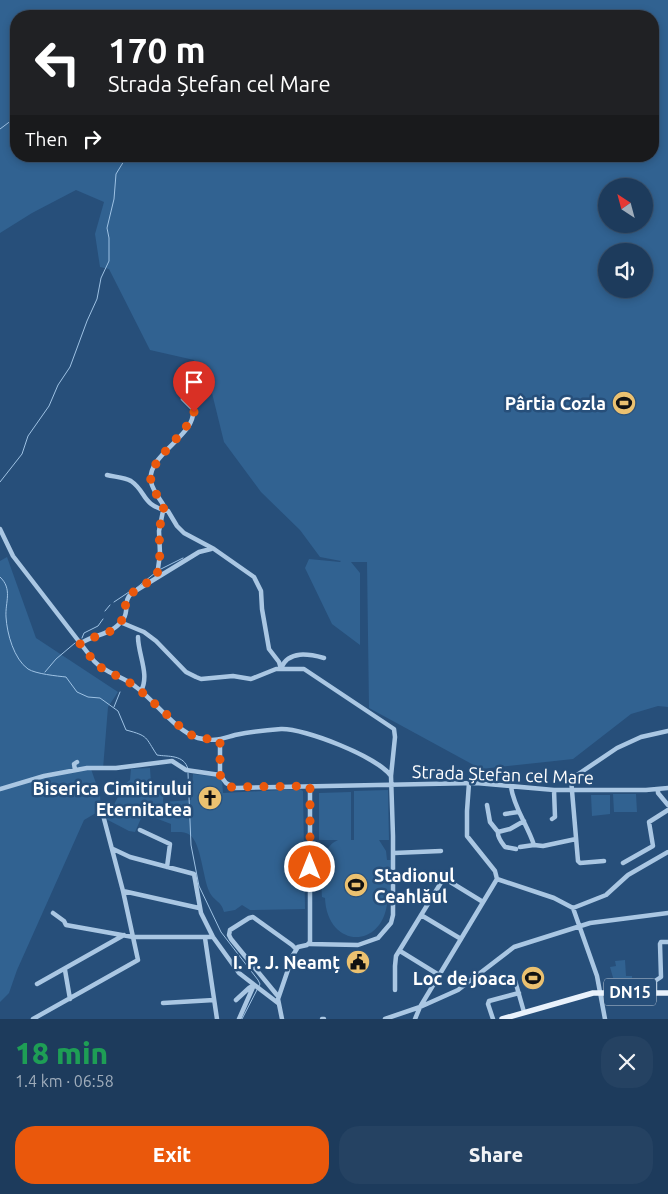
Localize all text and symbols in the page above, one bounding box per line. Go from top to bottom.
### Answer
icon: left [25,30,90,95]
text: 170 m [108,30,206,70]
text: Strada Ștefan cel Mare [108,71,331,96]
icon: right [78,125,106,153]
text: Then [25,128,68,150]
north arrow [598,178,652,232]
map controls [598,178,653,298]
button: sound [598,243,653,298]
pin [173,361,215,412]
icon: arrive [180,368,208,396]
sports icon: Pârtia Cozla [611,390,637,416]
place label: Pârtia Cozla [505,393,606,413]
street label: Strada Ștefan cel Mare [412,761,594,787]
place label: Biserica Cimitirului Eternitatea [33,778,192,819]
church icon: Biserica Cimitirului Eternitatea [197,785,223,811]
position arrow [283,840,335,892]
place label: Stadionul Ceahlăul [374,865,455,906]
sports icon: Stadionul Ceahlăul [343,872,369,898]
public building icon: I. P. J. Neamț [345,949,371,975]
place label: I. P. J. Neamț [233,952,340,973]
sports icon: Loc de joaca [520,965,546,991]
place label: Loc de joaca [413,968,516,988]
road number: DN15 [604,979,656,1006]
text: 18 min [15,1036,108,1070]
button: close [601,1036,653,1088]
text: 1.4 km · 06:58 [15,1072,114,1090]
button: Exit [15,1126,329,1184]
button: Share [339,1126,653,1184]

